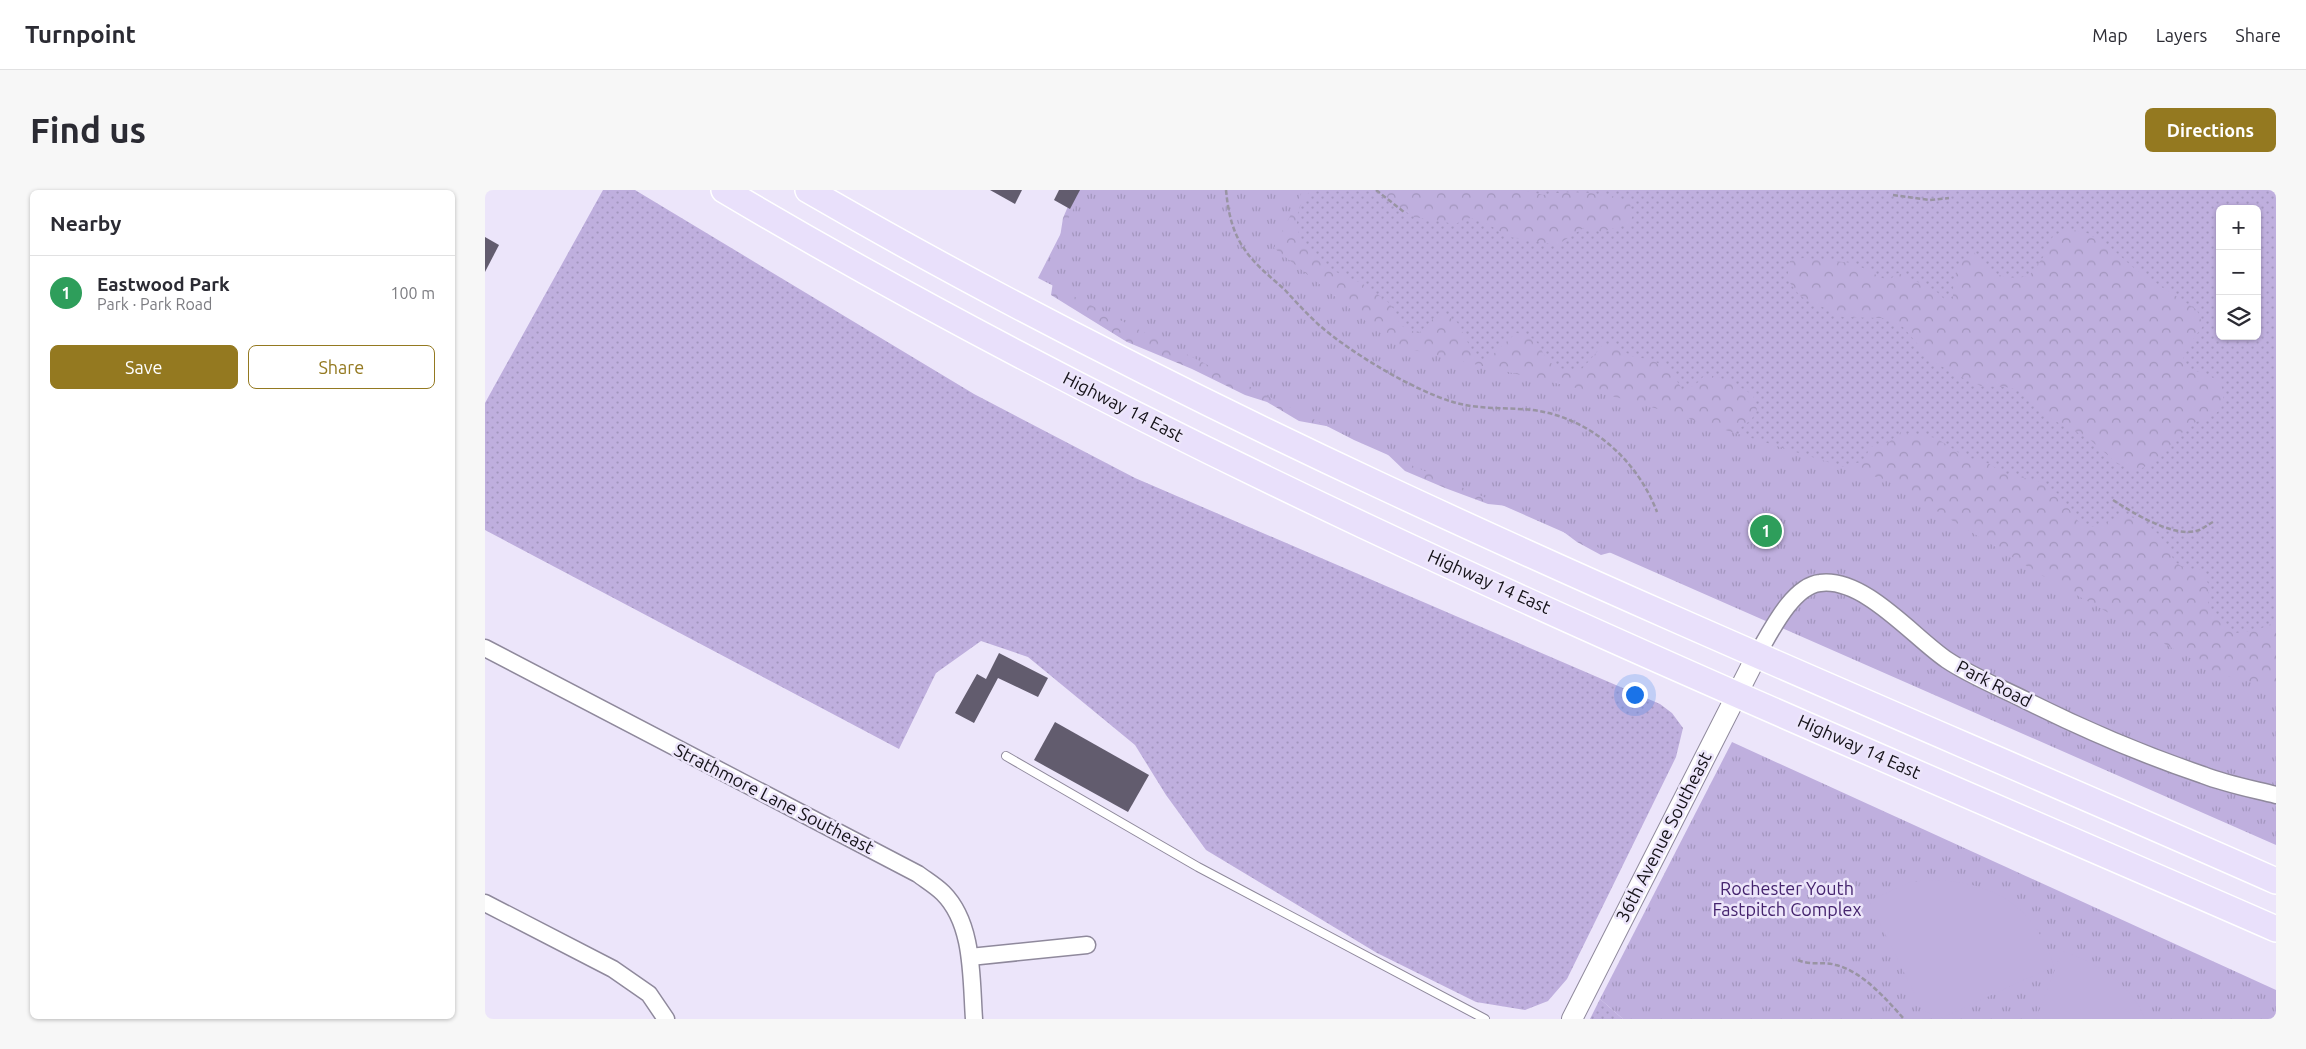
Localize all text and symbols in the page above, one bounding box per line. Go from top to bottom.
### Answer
text: Turnpoint [25,21,136,48]
text: Map [2092,25,2128,45]
text: Layers [2156,25,2207,45]
text: Share [2235,25,2281,45]
button: Directions [2145,108,2276,152]
text: Find us [30,110,146,150]
map controls [2216,205,2261,340]
button: + [2216,205,2261,250]
text: Nearby [50,211,121,235]
button: − [2216,250,2261,295]
text: Eastwood Park [97,273,230,295]
text: 1 [61,284,71,302]
text: 100 m [390,284,435,302]
text: Park · Park Road [97,295,212,313]
button: layers [2216,295,2261,340]
button: Save [50,345,238,389]
button: Share [248,345,435,389]
street label: Highway 14 East [1060,367,1187,445]
pin: 1 [1750,512,1782,550]
street label: Highway 14 East [1425,545,1554,617]
street label: Park Road [1954,656,2035,710]
your location [1622,682,1648,708]
street label: Highway 14 East [1795,710,1924,782]
street label: Strathmore Lane Southeast [671,739,878,857]
street label: 36th Avenue Southeast [1611,748,1715,925]
park label: Rochester Youth Fastpitch Complex [1713,878,1862,919]

